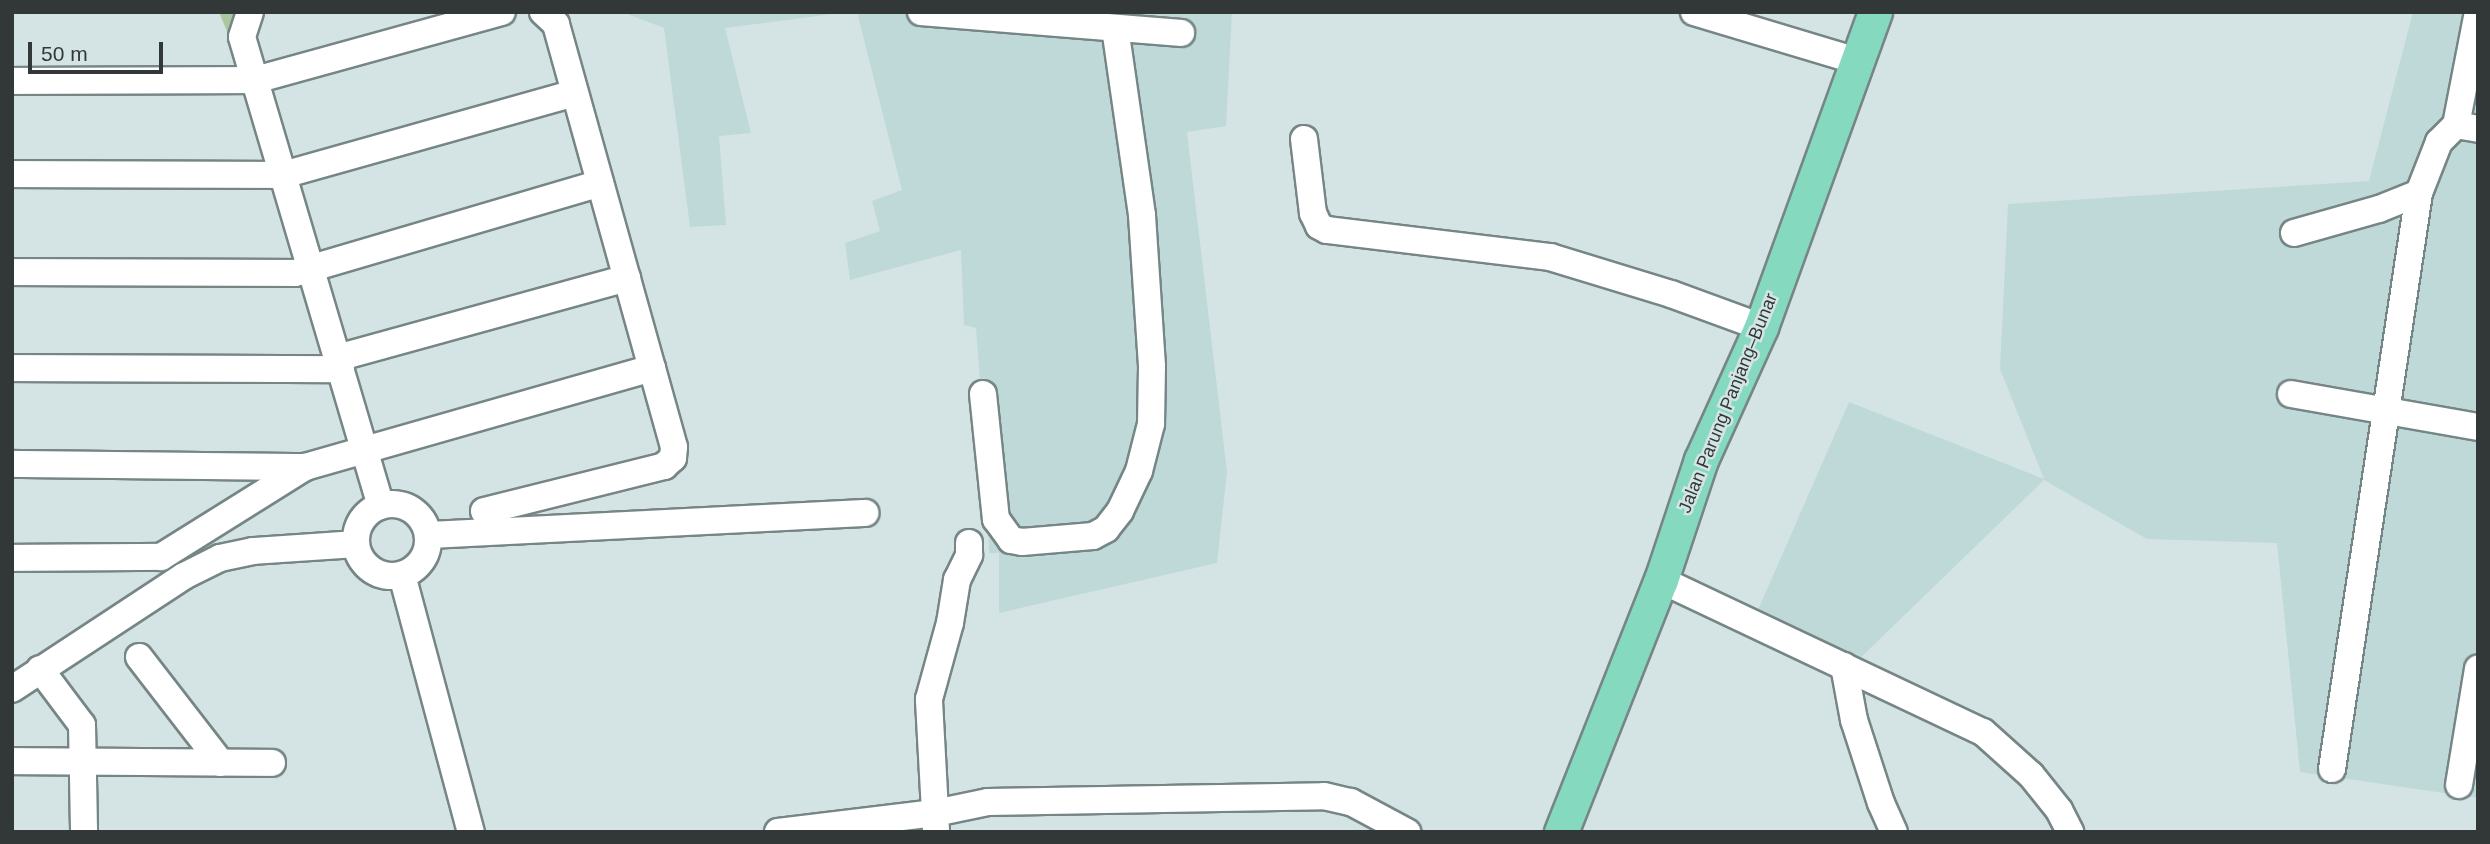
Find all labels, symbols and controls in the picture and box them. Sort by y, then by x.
scale bar [32,28,166,72]
text: 50 m [41,42,88,65]
street label: Jalan Parung Panjang–Bunar [1674,290,1782,516]

